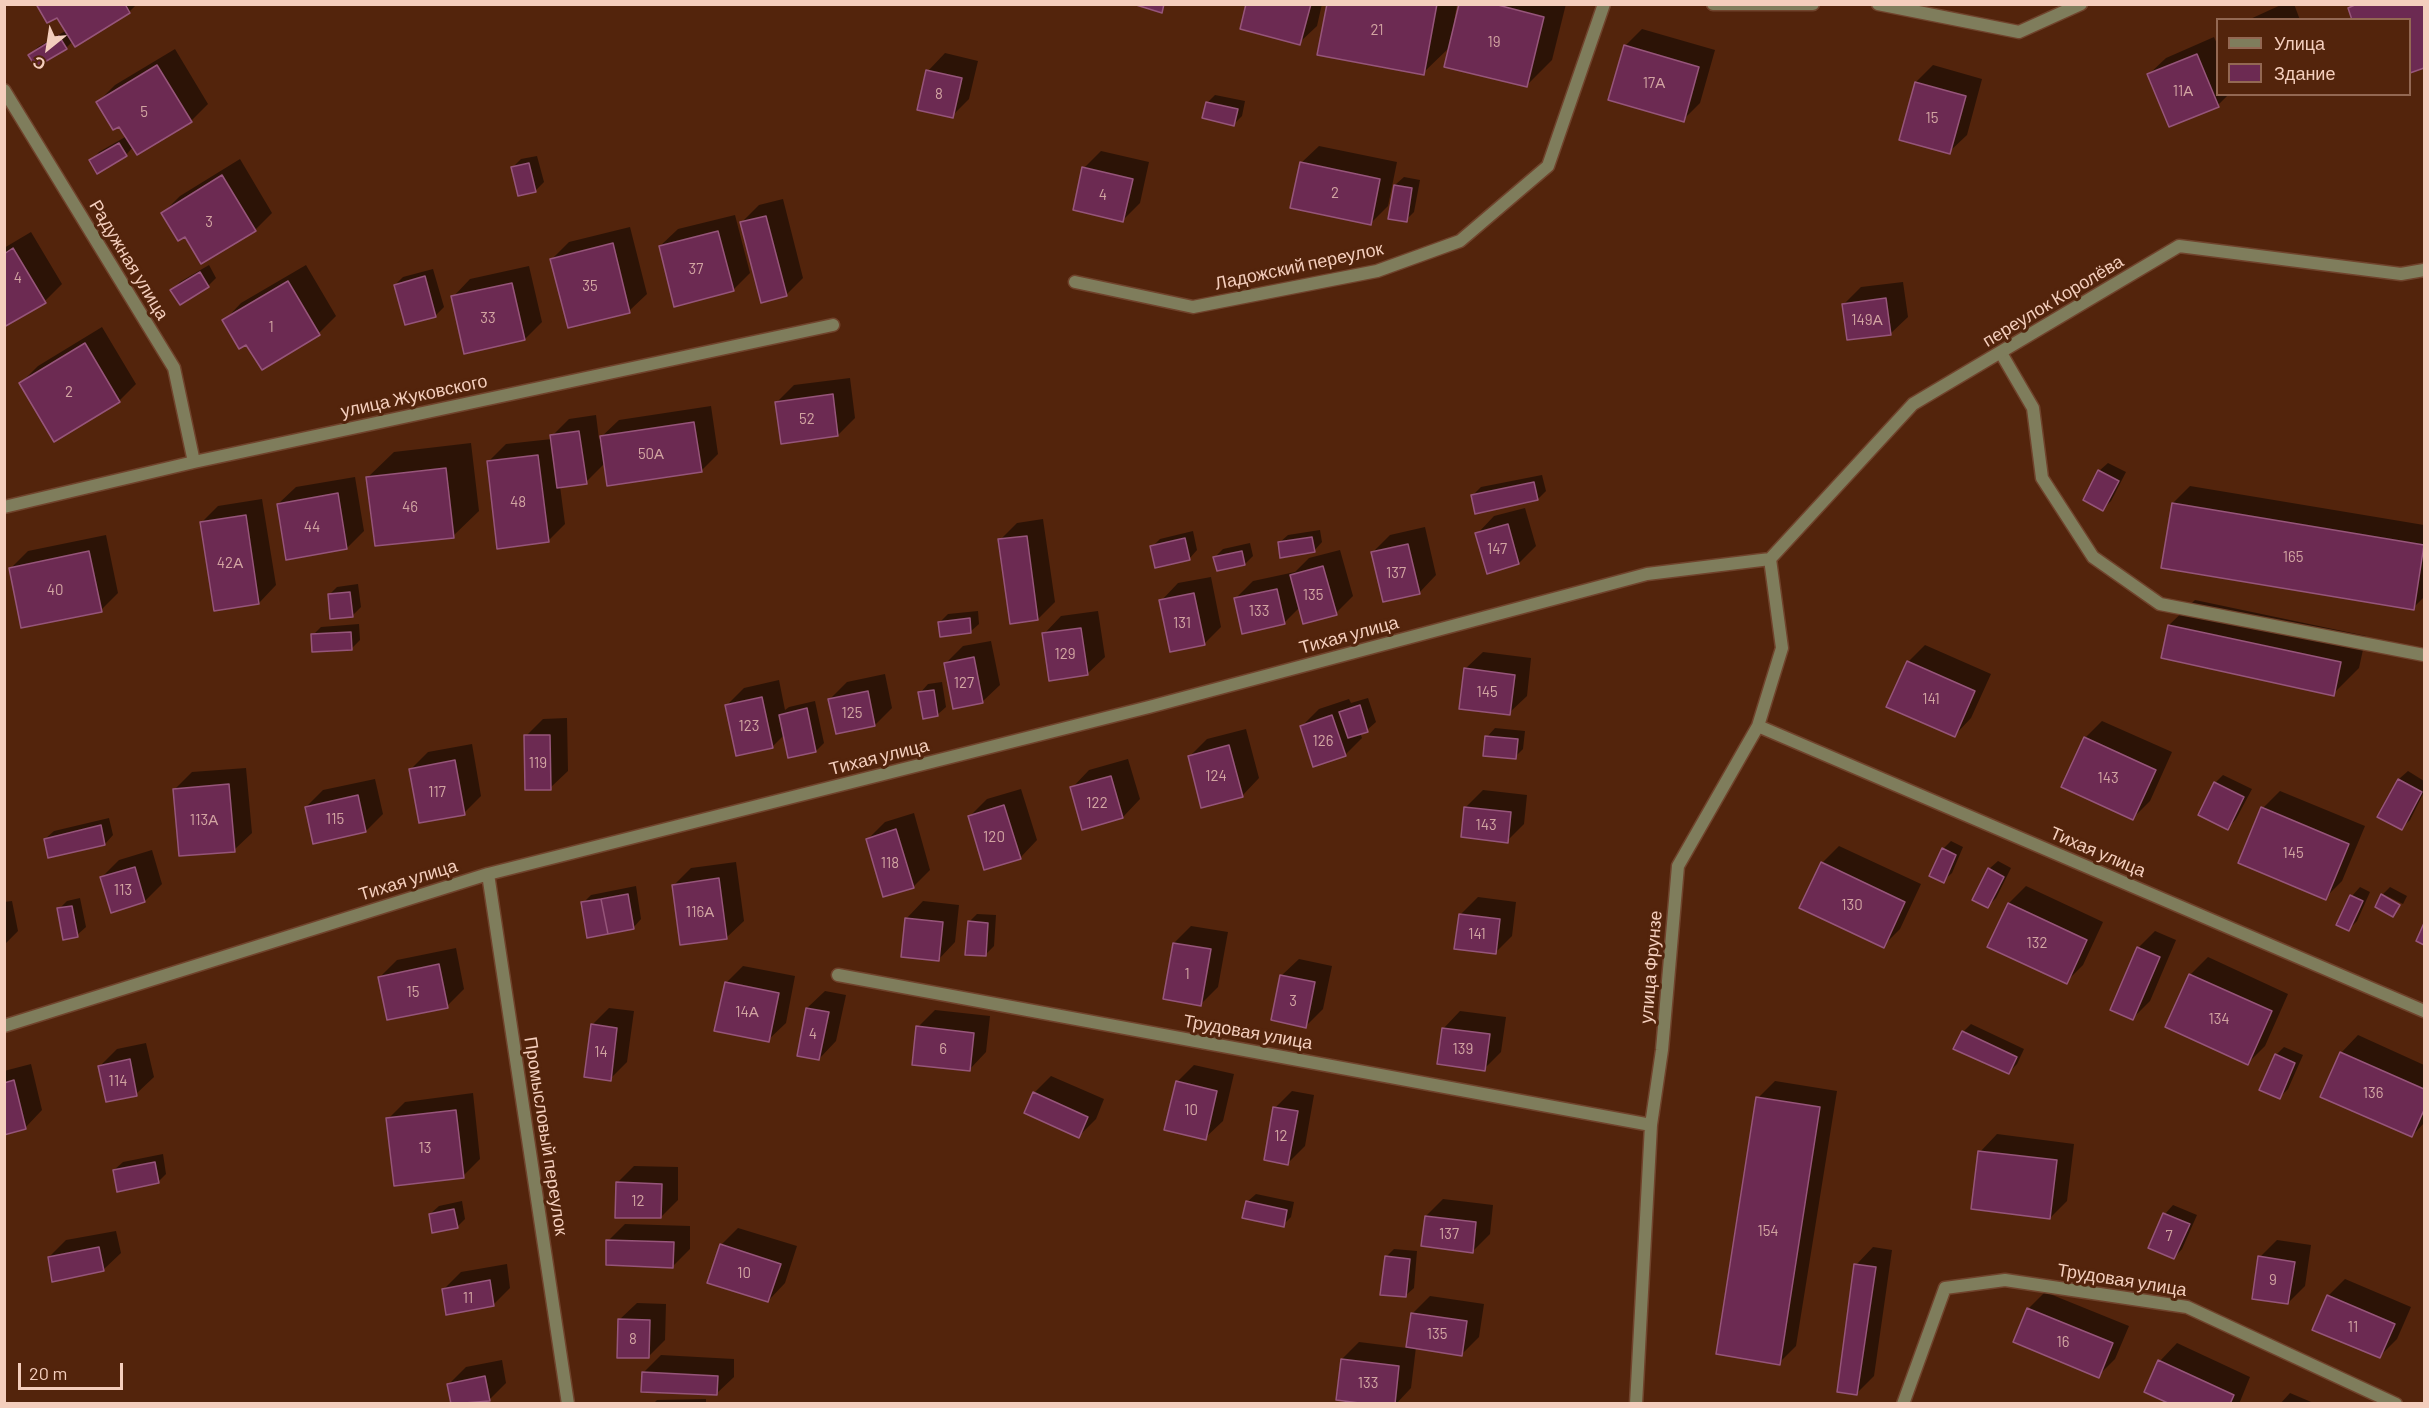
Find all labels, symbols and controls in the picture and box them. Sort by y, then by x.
north arrow [18,18,78,78]
legend [2216,18,2411,96]
house number: 21 [1370,21,1384,39]
text: Улица [2274,32,2325,54]
house number: 19 [1487,33,1501,51]
text: С [29,53,49,75]
text: Здание [2274,62,2335,84]
house number: 17А [1643,74,1665,92]
house number: 11А [2173,82,2193,100]
house number: 8 [935,85,943,103]
house number: 5 [140,103,148,121]
house number: 15 [1926,109,1938,127]
house number: 2 [1331,184,1339,202]
house number: 4 [1099,186,1107,204]
street label: Радужная улица [85,196,173,324]
house number: 3 [205,213,213,231]
street label: Ладожский переулок [1213,238,1385,294]
street label: переулок Королёва [1979,250,2127,352]
house number: 37 [689,260,703,278]
house number: 4 [14,269,22,287]
house number: 35 [582,277,598,295]
house number: 33 [480,309,496,327]
house number: 149А [1851,311,1883,329]
house number: 1 [268,318,274,336]
street label: улица Жуковского [339,370,489,422]
house number: 2 [65,383,73,401]
house number: 52 [799,410,815,428]
house number: 50А [638,445,664,463]
house number: 48 [510,493,526,511]
house number: 46 [402,498,418,516]
house number: 44 [304,518,320,536]
house number: 147 [1487,540,1507,558]
house number: 165 [2283,548,2303,566]
house number: 42А [217,554,243,572]
house number: 137 [1386,564,1406,582]
house number: 40 [47,581,63,599]
house number: 135 [1303,586,1323,604]
house number: 133 [1249,602,1269,620]
street label: Тихая улица [1297,611,1401,659]
house number: 131 [1173,614,1191,632]
house number: 129 [1054,645,1076,663]
house number: 127 [954,674,974,692]
house number: 145 [1476,683,1498,701]
house number: 141 [1922,690,1940,708]
house number: 125 [842,704,862,722]
house number: 123 [739,717,759,735]
house number: 126 [1312,732,1334,750]
street label: Тихая улица [827,734,931,780]
house number: 119 [529,754,547,772]
house number: 124 [1205,767,1227,785]
house number: 143 [2097,769,2119,787]
house number: 117 [428,783,446,801]
house number: 122 [1086,794,1108,812]
house number: 115 [326,810,344,828]
house number: 113А [190,811,218,829]
house number: 143 [1475,816,1497,834]
street label: Тихая улица [2047,822,2149,882]
house number: 120 [983,828,1005,846]
house number: 145 [2282,844,2304,862]
house number: 118 [881,854,899,872]
street label: Тихая улица [356,855,460,905]
house number: 113 [114,881,132,899]
house number: 130 [1841,896,1863,914]
house number: 116А [686,903,714,921]
street label: улица Фрунзе [1635,909,1667,1025]
house number: 141 [1468,925,1486,943]
house number: 132 [2026,934,2048,952]
house number: 1 [1184,965,1190,983]
house number: 15 [407,983,419,1001]
house number: 3 [1289,992,1297,1010]
house number: 14А [735,1003,759,1021]
street label: Трудовая улица [1182,1010,1314,1054]
house number: 134 [2208,1010,2230,1028]
house number: 4 [809,1025,817,1043]
street label: Промысловый переулок [520,1035,572,1237]
house number: 6 [939,1040,947,1058]
house number: 139 [1453,1040,1473,1058]
house number: 14 [594,1043,608,1061]
house number: 114 [109,1072,127,1090]
house number: 136 [2363,1084,2383,1102]
house number: 10 [1184,1101,1198,1119]
house number: 12 [1274,1127,1288,1145]
house number: 13 [419,1139,431,1157]
house number: 12 [631,1192,645,1210]
house number: 154 [1757,1222,1779,1240]
house number: 137 [1439,1225,1459,1243]
house number: 7 [2165,1227,2173,1245]
street label: Трудовая улица [2056,1259,2188,1301]
house number: 10 [737,1264,751,1282]
house number: 9 [2269,1271,2277,1289]
house number: 11 [463,1289,473,1307]
house number: 11 [2348,1318,2358,1336]
house number: 135 [1427,1325,1447,1343]
house number: 8 [629,1330,637,1348]
house number: 16 [2057,1333,2069,1351]
scale bar [21,1351,126,1389]
text: 20 m [29,1362,67,1384]
house number: 133 [1358,1374,1378,1392]

